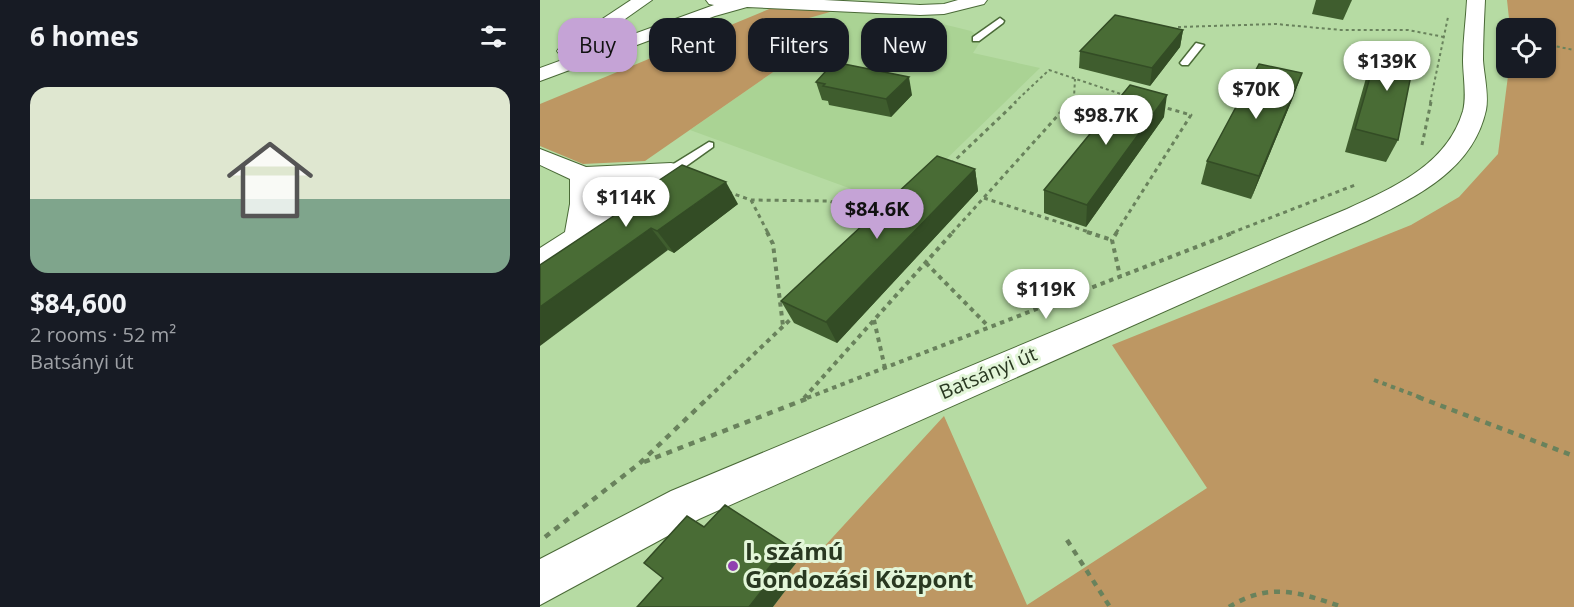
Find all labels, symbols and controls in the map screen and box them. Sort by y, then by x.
text: 6 homes [30,18,139,54]
chip: Buy [558,18,637,72]
chip: Rent [649,18,736,72]
chip: Filters [748,18,849,72]
chip: New [861,18,947,72]
map controls [1496,18,1556,78]
button: locate [1496,18,1556,78]
icon: filters [477,20,510,53]
pin: $139K [1345,41,1429,92]
text: $139K [1357,47,1417,74]
pin: $70K [1220,69,1292,120]
text: $70K [1232,75,1280,102]
pin: $98.7K [1057,95,1155,146]
text: $98.7K [1074,101,1138,128]
icon: home [216,126,324,234]
pin: $114K [584,177,668,228]
text: $114K [596,183,656,210]
pin: $84.6K [828,189,926,240]
text: $84.6K [845,195,909,222]
pin: $119K [1004,269,1088,320]
text: $119K [1016,275,1076,302]
text: $84,600 [30,285,127,321]
text: 2 rooms · 52 m² [30,321,176,348]
street label: Batsányi út [935,340,1041,405]
text: Batsányi út [30,348,134,375]
place label: I. számú Gondozási Központ [745,534,974,595]
marker: I. számú Gondozási Központ [726,559,740,573]

